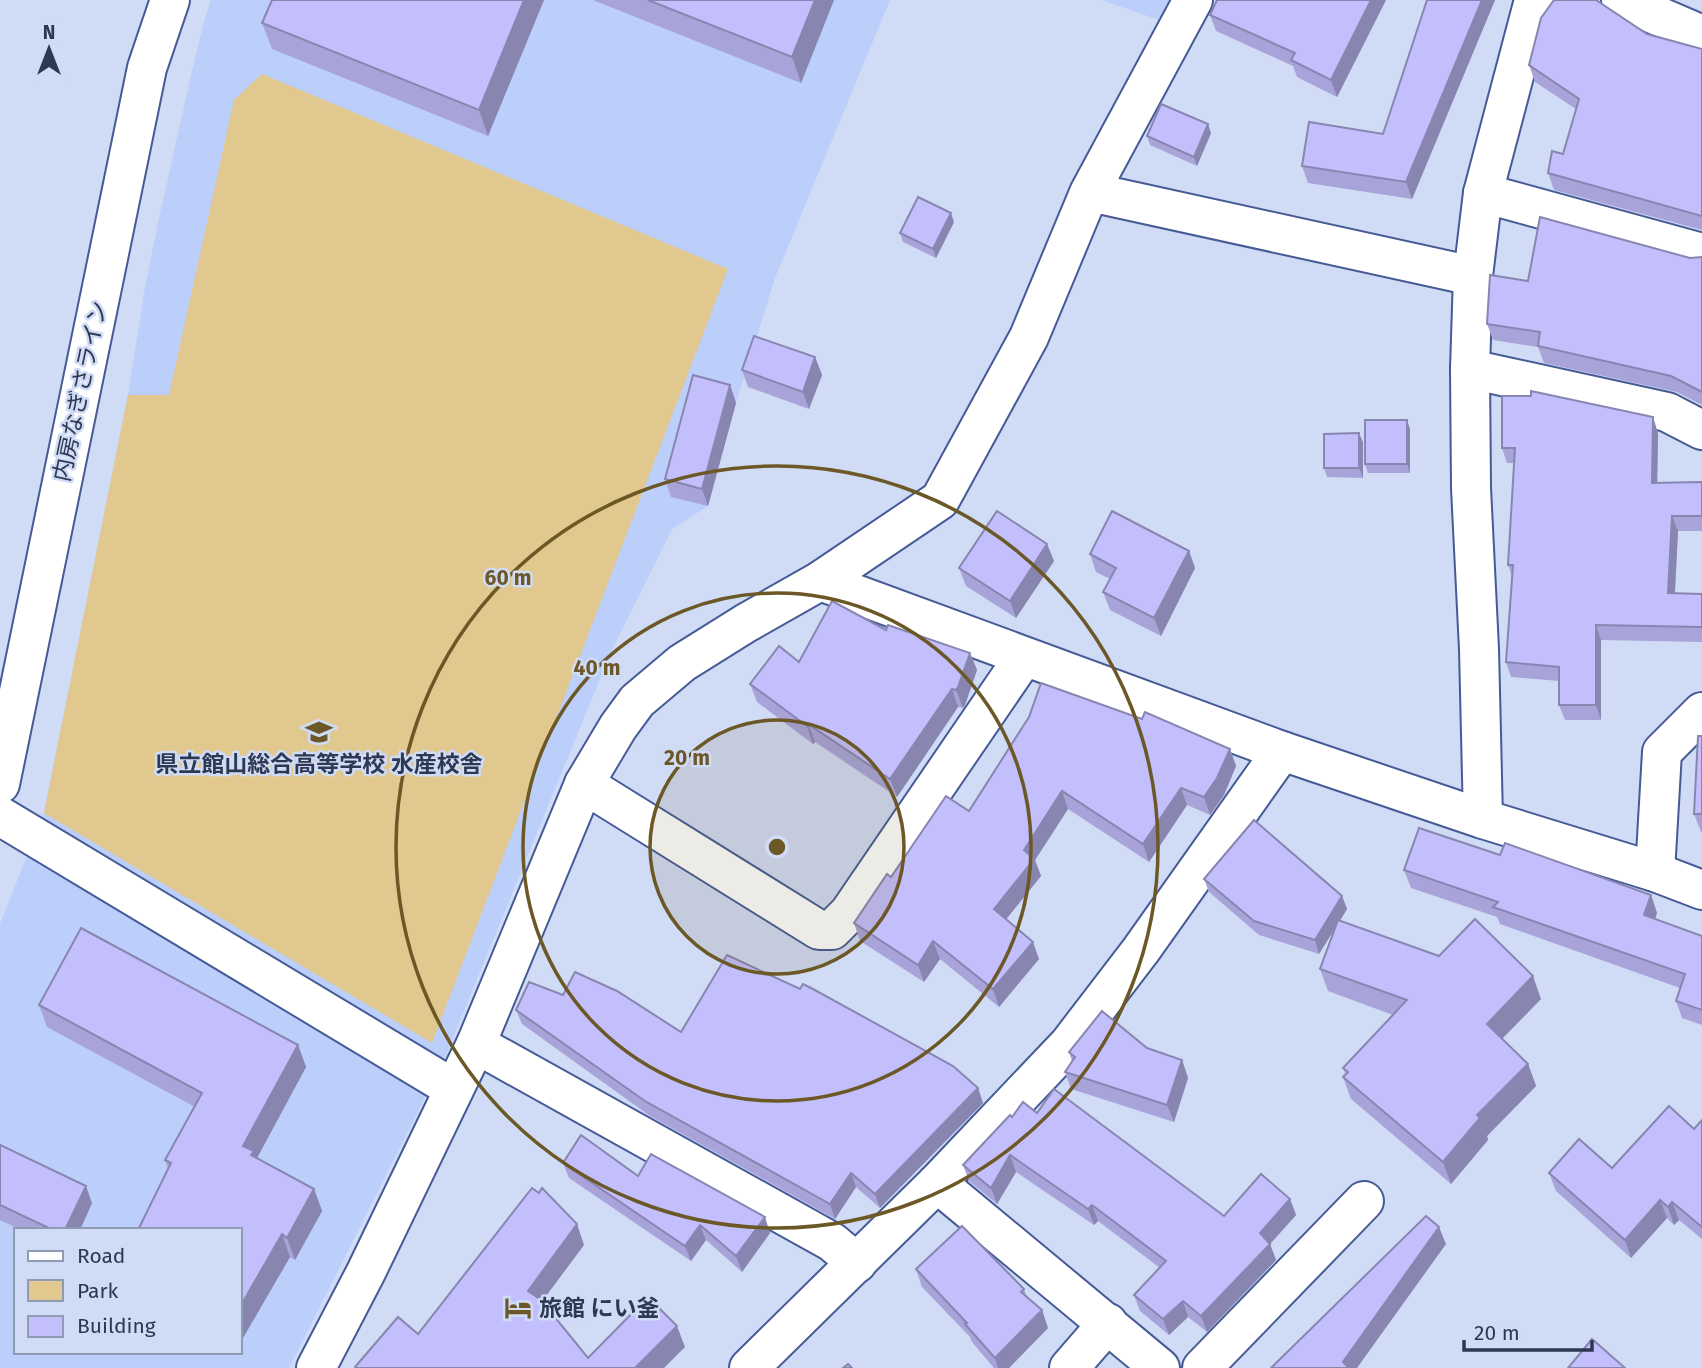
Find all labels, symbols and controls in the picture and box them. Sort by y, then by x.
north arrow [14,14,84,84]
text: N [43,21,55,44]
street label: 内房なぎさライン [47,298,113,484]
text: 60 m [485,565,531,591]
text: 40 m [574,655,620,681]
school or university icon: 県立館山総合高等学校 水産校舎 [304,717,334,747]
text: 20 m [664,745,710,771]
place label: 県立館山総合高等学校 水産校舎 [155,750,483,778]
centre of rings [765,835,789,859]
legend [14,1228,242,1354]
text: Road [77,1243,125,1269]
text: Park [77,1278,119,1304]
hotel icon: 旅館 にい釜 [503,1293,533,1323]
place label: 旅館 にい釜 [539,1294,659,1322]
scale bar [1464,1308,1592,1352]
text: Building [77,1313,156,1339]
text: 20 m [1474,1320,1520,1346]

